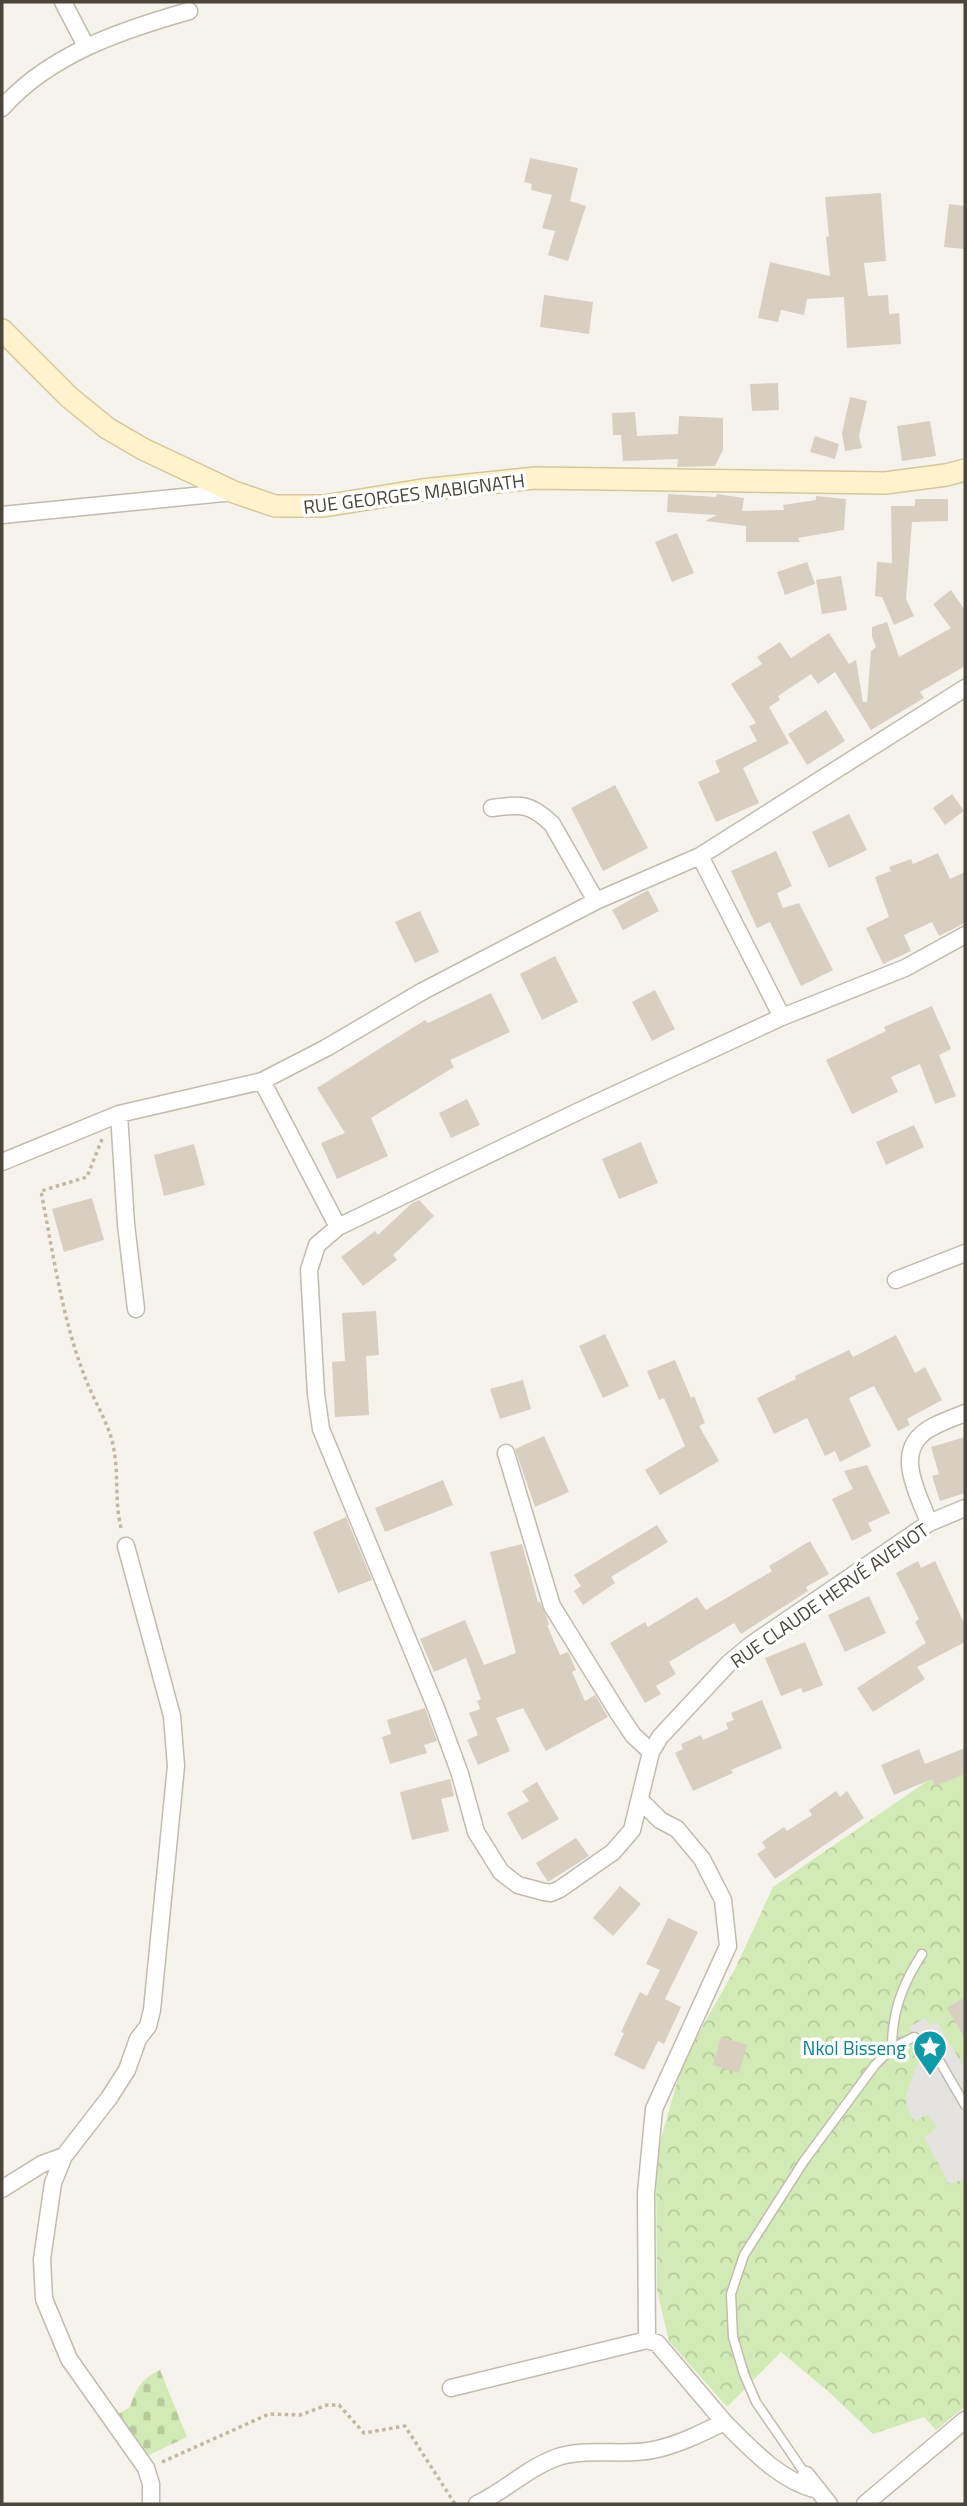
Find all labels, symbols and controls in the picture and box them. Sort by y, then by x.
street label: RUE GEORGES MABIGNATH [302,465,526,521]
street label: RUE CLAUDE HERVÉ AVENOT [724,1515,934,1675]
place icon: Nkol Bisseng [911,2028,949,2077]
place label: Nkol Bisseng [803,2033,906,2062]

